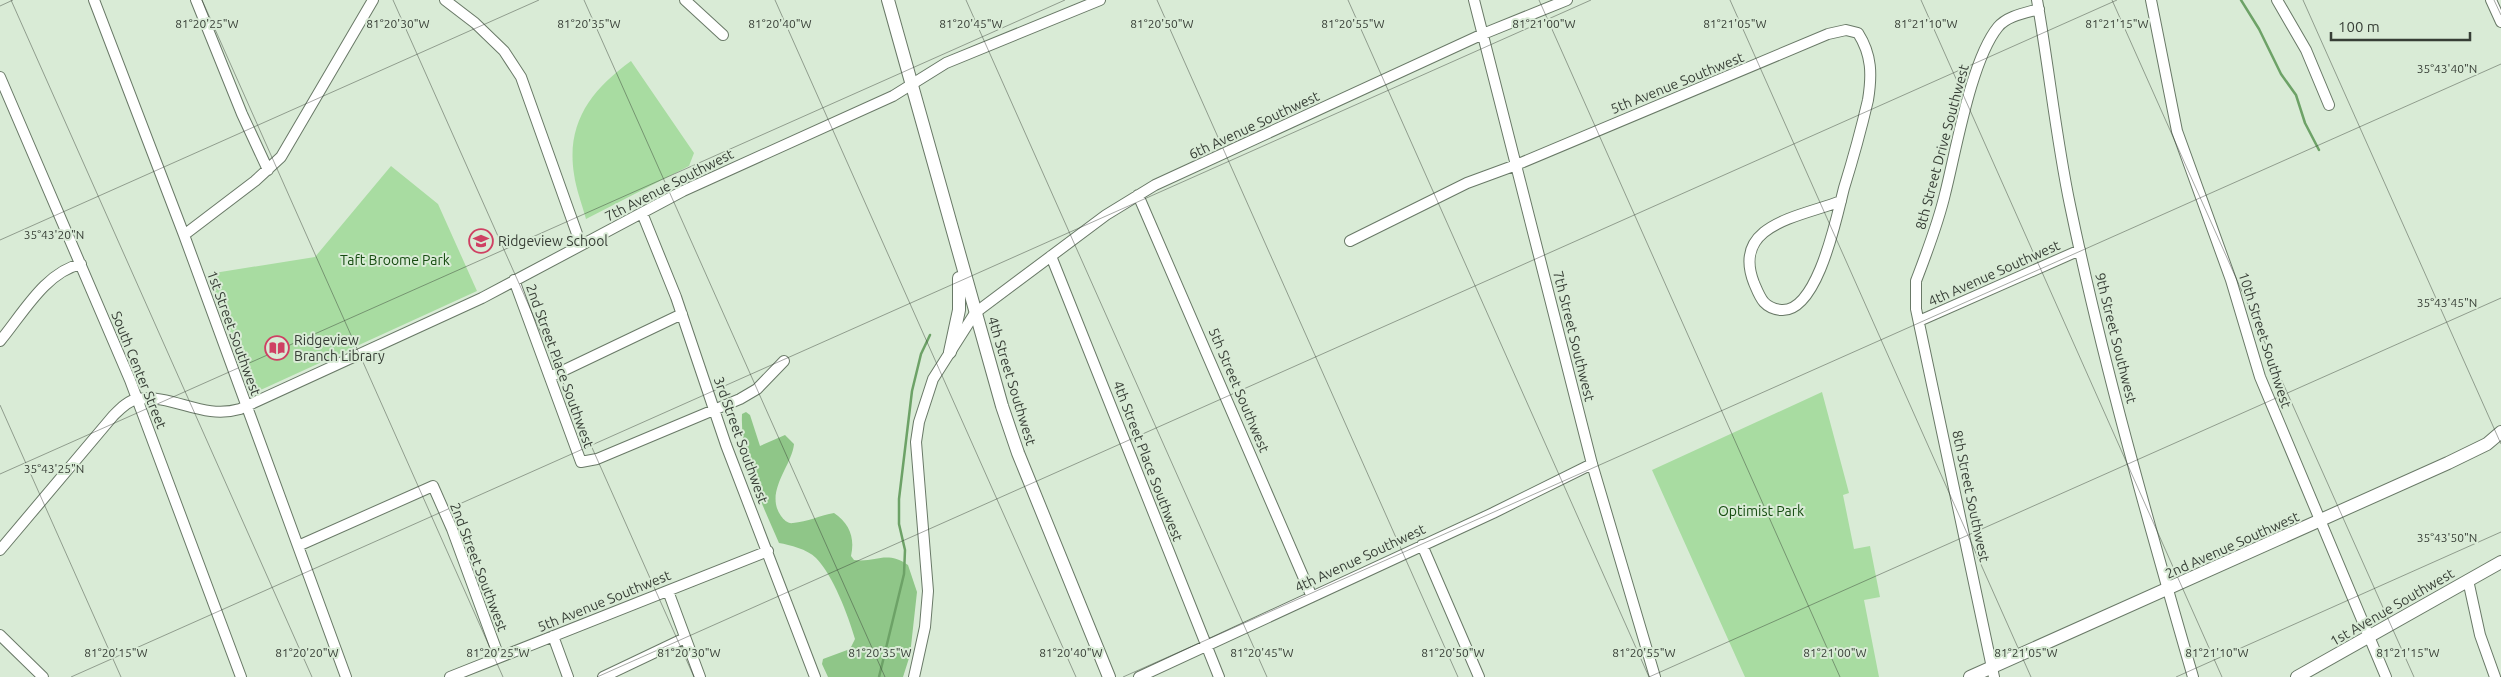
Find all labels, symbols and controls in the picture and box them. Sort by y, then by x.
scale bar [2331,10,2470,42]
text: 81°20'25"W [175,17,239,30]
text: 81°20'30"W [366,17,430,30]
text: 81°20'35"W [557,17,621,30]
text: 81°20'40"W [748,17,812,30]
text: 81°20'45"W [939,17,1003,30]
text: 81°20'50"W [1130,17,1194,30]
text: 81°20'55"W [1321,17,1385,30]
text: 81°21'00"W [1512,17,1576,30]
text: 81°21'05"W [1703,17,1767,30]
text: 81°21'10"W [1894,17,1958,30]
text: 81°21'15"W [2085,17,2149,30]
text: 100 m [2338,18,2380,35]
street label: 5th Avenue Southwest [1608,49,1746,117]
street label: 8th Street Drive Southwest [1912,62,1972,231]
text: 35°43'40"N [2417,62,2477,75]
street label: 6th Avenue Southwest [1186,88,1322,162]
street label: 7th Avenue Southwest [602,145,736,224]
text: 35°43'20"N [24,228,84,241]
school or university icon: Ridgeview School [468,228,494,254]
place label: Ridgeview School [498,233,608,249]
street label: 4th Avenue Southwest [1926,237,2063,309]
park label: Taft Broome Park [340,252,450,268]
street label: 1st Street Southwest [204,268,264,398]
street label: 7th Street Southwest [1550,269,1598,403]
street label: 10th Street Southwest [2235,270,2295,410]
street label: 9th Street Southwest [2092,271,2140,405]
street label: 2nd Street Place Southwest [523,282,597,451]
text: 35°43'45"N [2417,296,2477,309]
street label: South Center Street [108,309,170,432]
street label: 4th Street Southwest [985,315,1039,448]
street label: 5th Street Southwest [1205,325,1273,455]
place label: Ridgeview Branch Library [294,332,385,364]
library icon: Ridgeview Branch Library [264,335,290,361]
street label: 3rd Street Southwest [711,374,772,506]
street label: 4th Street Place Southwest [1110,378,1186,544]
street label: 8th Street Southwest [1949,429,1993,564]
text: 35°43'25"N [24,462,84,475]
street label: 2nd Street Southwest [447,500,511,634]
park label: Optimist Park [1718,503,1804,519]
street label: 2nd Avenue Southwest [2163,508,2302,582]
street label: 4th Avenue Southwest [1292,521,1428,595]
text: 35°43'50"N [2417,531,2477,544]
street label: 1st Avenue Southwest [2327,565,2457,649]
street label: 5th Avenue Southwest [535,567,673,635]
text: 81°20'15"W [84,646,148,659]
text: 81°20'20"W [275,646,339,659]
text: 81°20'25"W [466,646,530,659]
text: 81°20'30"W [657,646,721,659]
text: 81°20'35"W [848,646,912,659]
text: 81°20'40"W [1039,646,1103,659]
text: 81°20'45"W [1230,646,1294,659]
text: 81°20'50"W [1421,646,1485,659]
text: 81°20'55"W [1612,646,1676,659]
text: 81°21'00"W [1803,646,1867,659]
text: 81°21'05"W [1994,646,2058,659]
text: 81°21'10"W [2185,646,2249,659]
text: 81°21'15"W [2376,646,2440,659]

